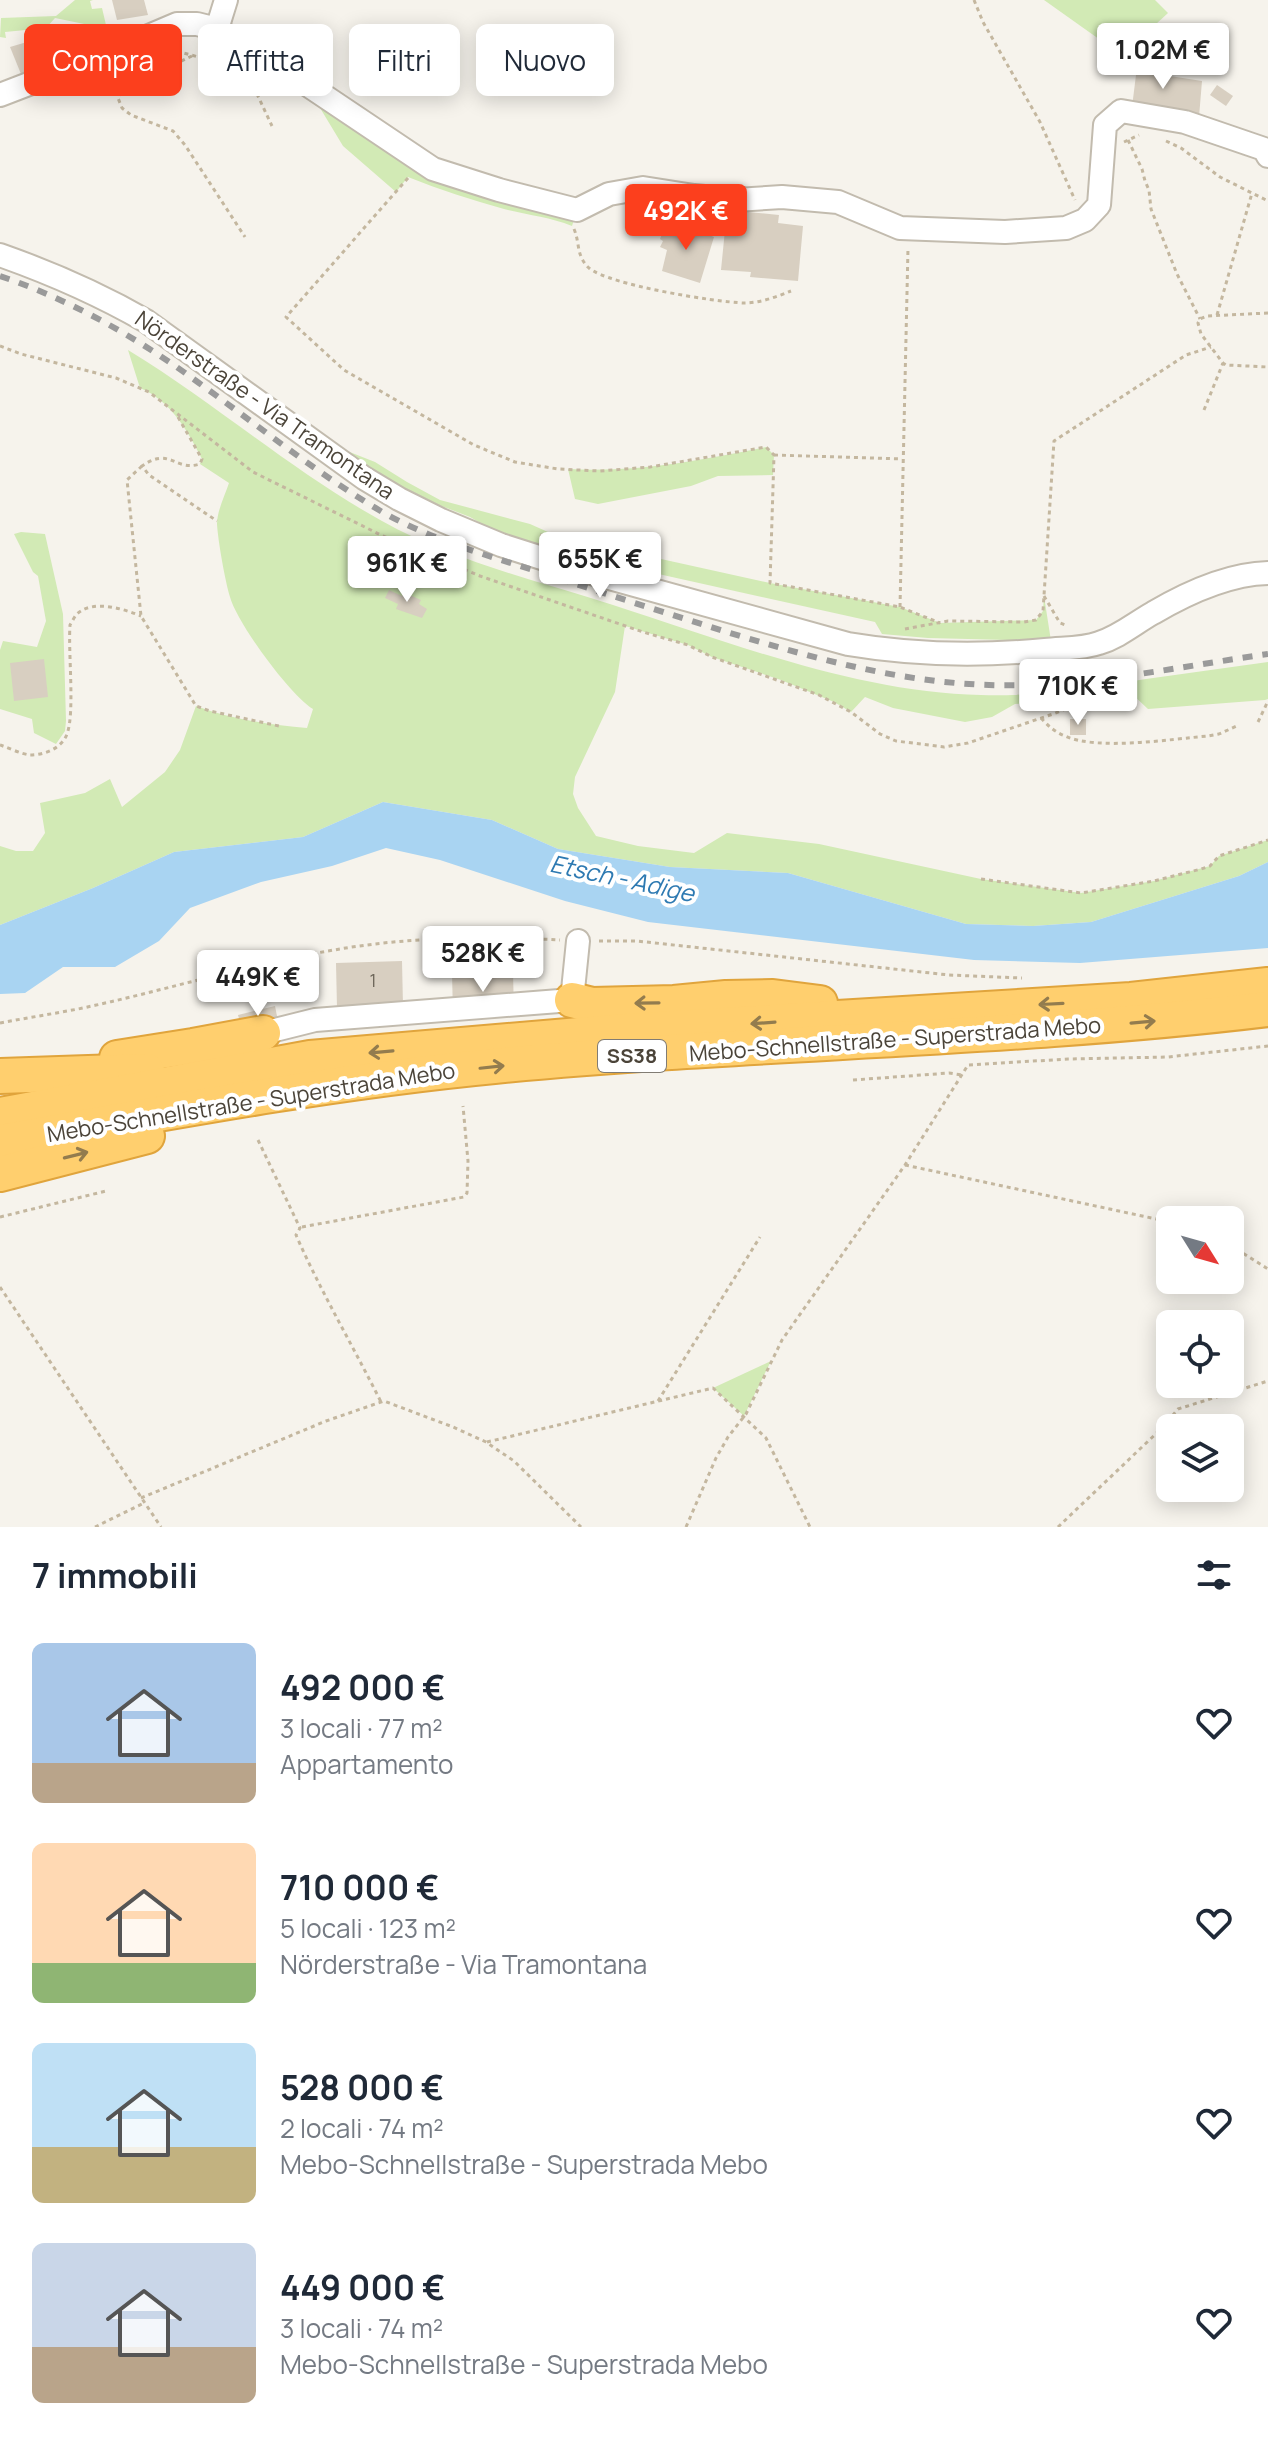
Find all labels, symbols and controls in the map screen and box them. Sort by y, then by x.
pin: 1.02M € [1089,23,1237,91]
chip: Compra [24,24,182,96]
chip: Affitta [198,24,333,96]
chip: Filtri [349,24,460,96]
chip: Nuovo [476,24,614,96]
text: 1.02M € [1115,31,1211,67]
pin: 492K € [621,184,751,252]
text: 492K € [643,192,729,228]
street label: Nörderstraße - Via Tramontana [129,304,401,506]
pin: 655K € [535,532,665,600]
pin: 961K € [342,536,472,604]
text: 655K € [557,540,643,576]
text: 961K € [366,544,448,580]
pin: 710K € [1013,659,1143,727]
text: 710K € [1037,667,1119,703]
water label: Etsch - Adige [547,846,699,909]
pin: 528K € [418,926,548,994]
text: 528K € [440,934,526,970]
pin: 449K € [193,950,323,1018]
text: 449K € [215,958,301,994]
house number: 1 [369,968,377,992]
one-way arrow [634,996,661,1011]
one-way arrow [1038,997,1065,1012]
street label: Mebo-Schnellstraße - Superstrada Mebo [688,1010,1102,1068]
one-way arrow [751,1015,777,1030]
one-way arrow [1129,1015,1156,1030]
road number: SS38 [598,1040,666,1072]
one-way arrow [368,1045,395,1060]
street label: Mebo-Schnellstraße - Superstrada Mebo [45,1055,457,1149]
one-way arrow [478,1059,505,1074]
one-way arrow [62,1146,88,1161]
north arrow [1156,1206,1244,1294]
map controls [1156,1206,1244,1502]
button: locate [1156,1310,1244,1398]
button: layers [1156,1414,1244,1502]
text: 7 immobili [32,1552,198,1598]
icon: filters [1192,1553,1236,1597]
text: 492 000 € [280,1664,445,1710]
icon: home [96,1675,192,1771]
icon: heart [1192,1701,1236,1745]
text: 3 locali · 77 m² [280,1710,443,1746]
text: Appartamento [280,1746,453,1782]
text: 710 000 € [280,1864,439,1910]
icon: home [96,1875,192,1971]
icon: heart [1192,1901,1236,1945]
text: 5 locali · 123 m² [280,1910,456,1946]
text: Nörderstraße - Via Tramontana [280,1946,647,1982]
text: 528 000 € [280,2064,444,2110]
icon: home [96,2075,192,2171]
icon: heart [1192,2101,1236,2145]
text: 2 locali · 74 m² [280,2110,444,2146]
text: Mebo-Schnellstraße - Superstrada Mebo [280,2146,768,2182]
text: 449 000 € [280,2264,445,2310]
icon: home [96,2275,192,2371]
icon: heart [1192,2301,1236,2345]
text: 3 locali · 74 m² [280,2310,443,2346]
text: Mebo-Schnellstraße - Superstrada Mebo [280,2346,768,2382]

